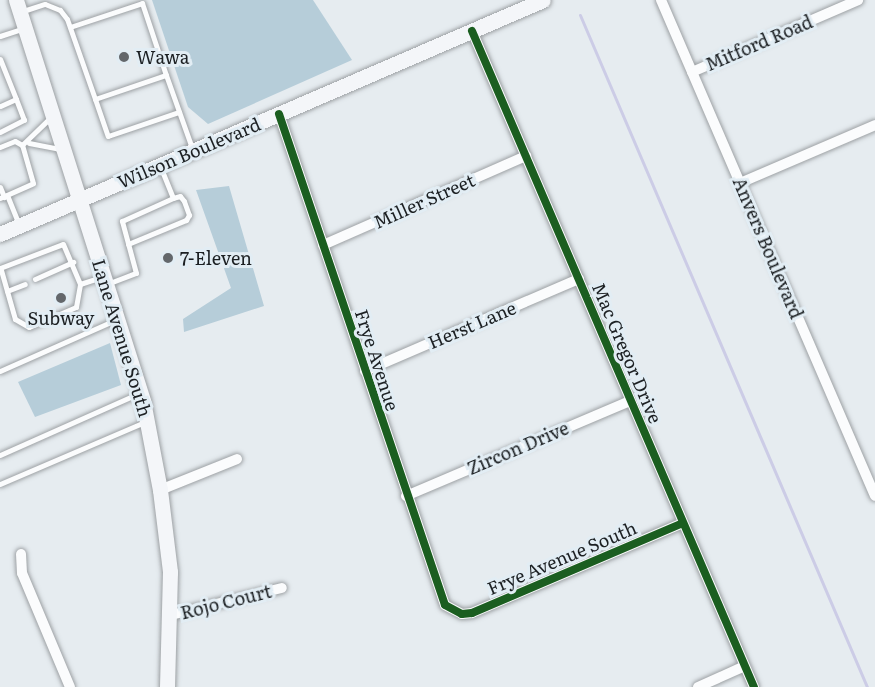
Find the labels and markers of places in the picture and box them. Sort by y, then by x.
place label: Wawa [136,46,189,68]
marker: Wawa [117,50,131,64]
place label: 7-Eleven [180,247,252,269]
marker: 7-Eleven [161,251,175,265]
marker: Subway [54,291,68,305]
place label: Subway [28,307,94,329]

